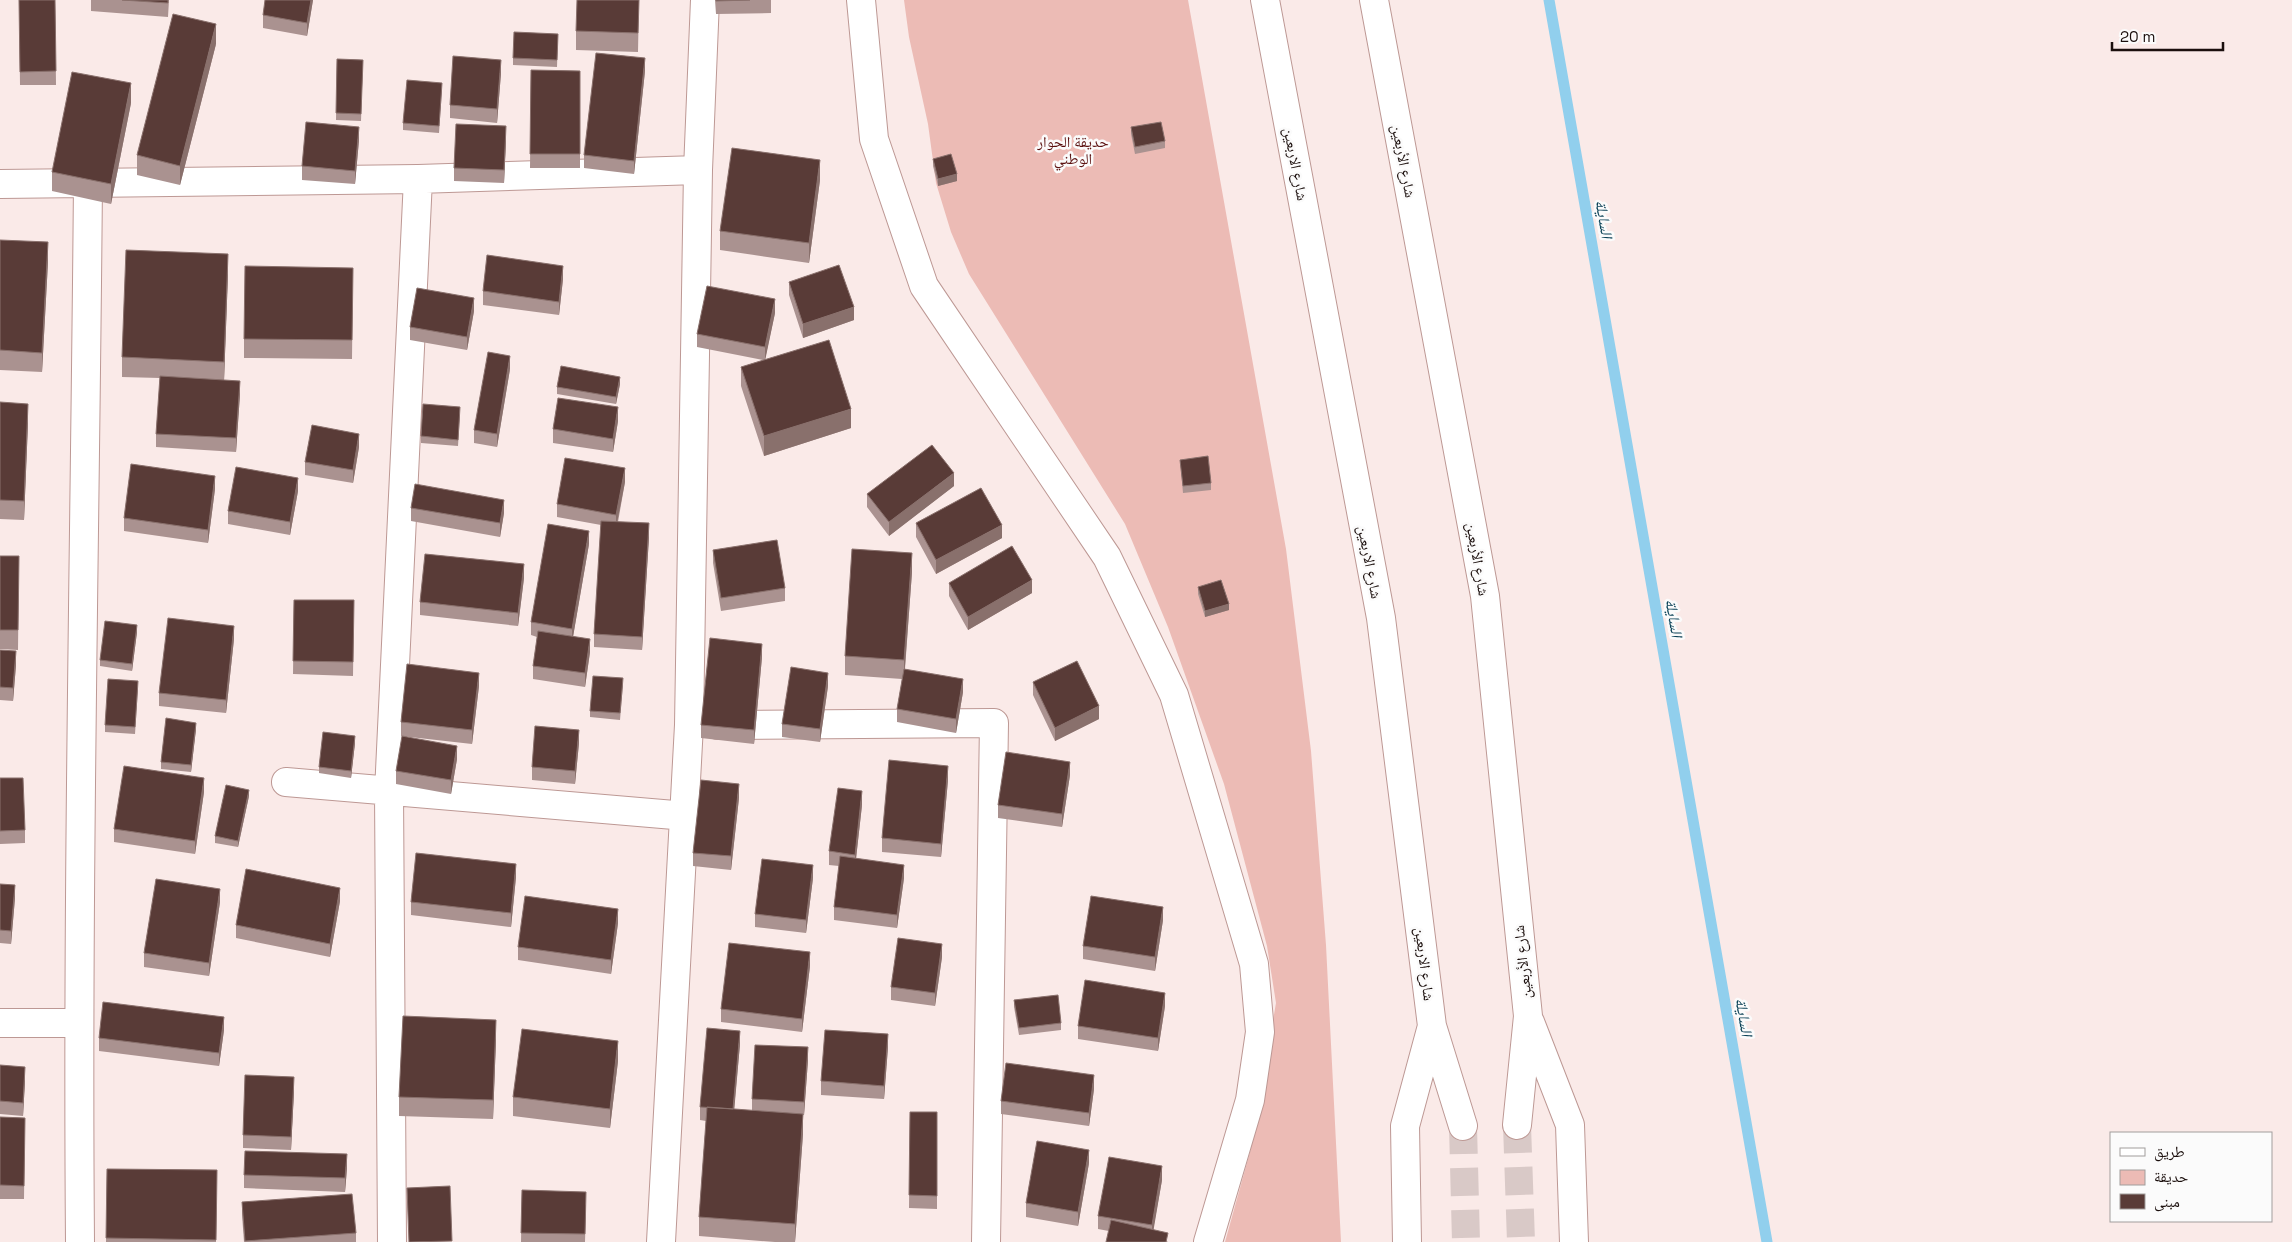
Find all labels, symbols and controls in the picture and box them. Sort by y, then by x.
scale bar [2112,20,2223,52]
text: 20 m [2120,27,2155,46]
street label: شارع الأربعين [1387,123,1420,199]
street label: شارع الاربعين [1279,126,1312,202]
park label: حديقة الحوار الوطني [1036,132,1109,170]
water label: السايلة [1590,198,1618,242]
street label: شارع الأربعين [1461,521,1494,597]
street label: شارع الاربعين [1353,524,1386,600]
water label: السايلة [1660,597,1688,641]
street label: شارع الأربعين [1509,924,1536,1000]
street label: شارع الاربعين [1410,926,1439,1002]
water label: السايلة [1730,996,1758,1040]
legend [2110,1132,2272,1222]
text: طريق [2154,1142,2185,1162]
text: حديقة [2154,1167,2189,1186]
text: مبنى [2154,1192,2180,1212]

